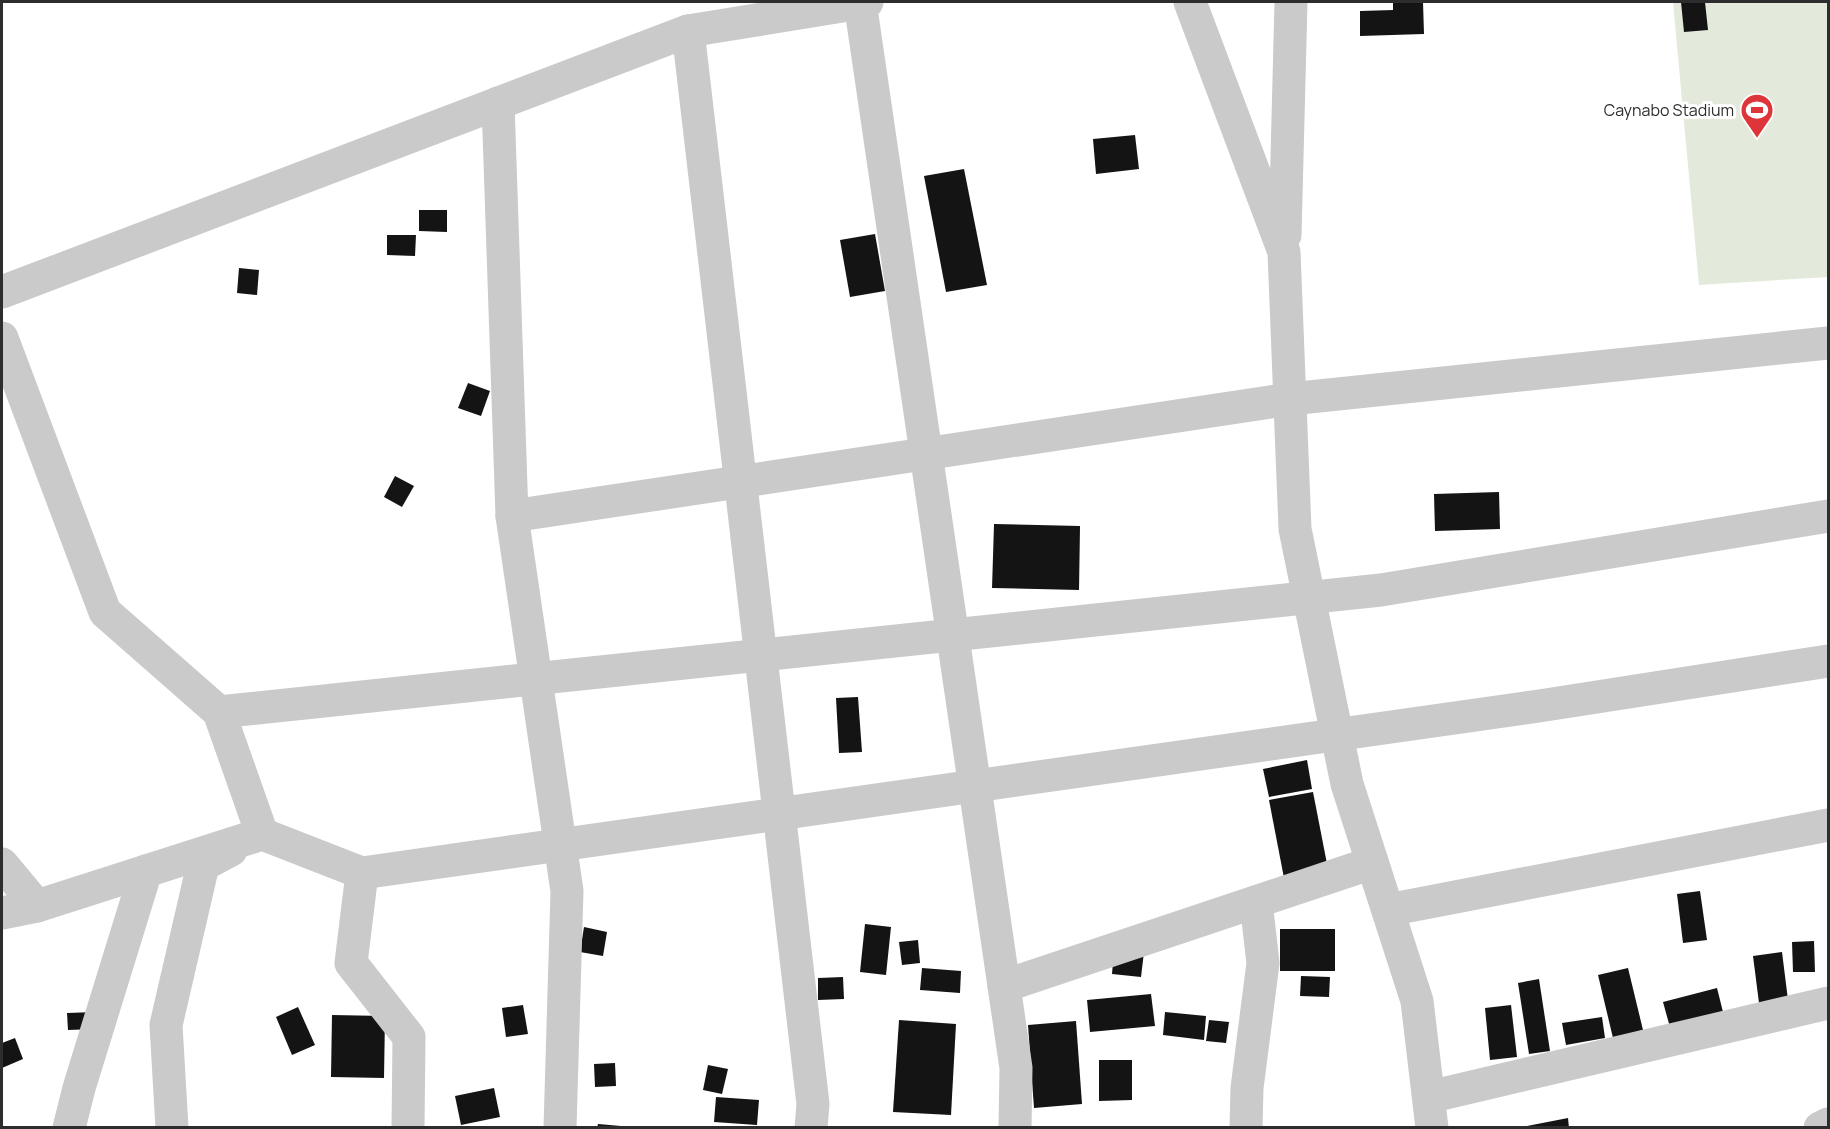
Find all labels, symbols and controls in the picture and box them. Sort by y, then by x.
sports icon: Caynabo Stadium [1739,92,1775,139]
place label: Caynabo Stadium [1604,99,1734,121]

